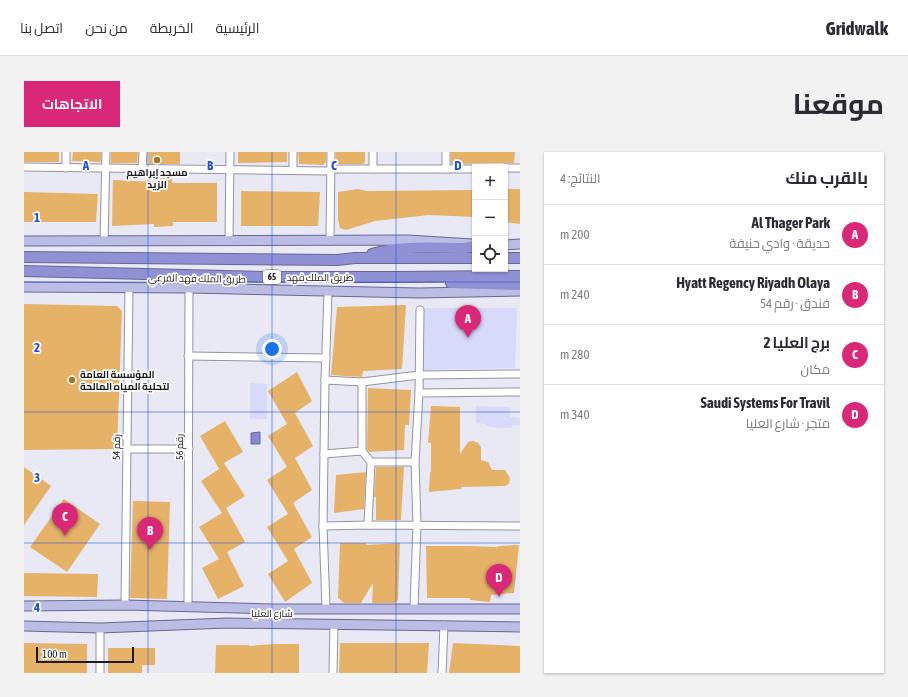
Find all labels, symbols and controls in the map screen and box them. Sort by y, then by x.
text: Gridwalk [826,17,888,39]
text: اتصل بنا [20,20,63,36]
text: من نحن [85,20,128,36]
text: الخريطة [150,20,194,36]
text: الرئيسية [216,20,259,36]
button: الاتجاهات [24,81,120,127]
text: موقعنا [793,88,884,120]
marker: مسجد إبراهيم الزيد [152,155,162,165]
text: A [82,158,90,173]
text: B [207,158,214,173]
text: C [331,158,337,173]
text: D [454,158,462,173]
map controls [472,164,508,272]
button: + [472,164,508,200]
place label: مسجد إبراهيم الزيد [126,167,188,191]
text: بالقرب منك [785,168,868,188]
text: النتائج: 4 [560,171,600,186]
button: − [472,200,508,236]
text: 1 [34,210,40,225]
text: Al Thager Park [752,214,830,231]
text: 200 m [560,227,590,242]
text: A [852,227,858,242]
button: locate [472,236,508,272]
text: حديقة · وادي حنيفة [729,236,830,251]
road number: 65 [263,270,281,284]
street label: طريق الملك فهد الفرعي [148,272,246,287]
street label: طريق الملك فهد [286,272,354,284]
text: Hyatt Regency Riyadh Olaya [676,274,830,291]
text: 240 m [560,287,590,302]
text: B [852,287,858,302]
text: فندق · رقم 54 [760,296,830,311]
pin: A [455,305,481,338]
text: برج العليا 2 [764,334,830,351]
your location [262,339,282,359]
text: 2 [34,340,40,355]
text: 280 m [560,347,590,362]
text: C [852,347,858,362]
text: مكان [801,362,830,377]
place label: المؤسسة العامة لتحلية المياه المالحة [80,369,170,393]
marker: المؤسسة العامة لتحلية المياه المالحة [67,375,77,385]
text: Saudi Systems For Travil [700,394,830,411]
text: 340 m [560,407,590,422]
text: D [851,407,859,422]
text: متجر · شارع العليا [746,416,830,431]
street label: رقم 54 [111,434,124,460]
street label: رقم 56 [174,434,187,460]
text: 3 [34,470,40,485]
pin: C [52,503,78,536]
pin: B [137,517,163,550]
pin: D [486,564,512,597]
text: 4 [33,600,40,615]
street label: شارع العليا [251,608,293,620]
scale bar [36,645,134,664]
text: 100 m [42,648,67,660]

